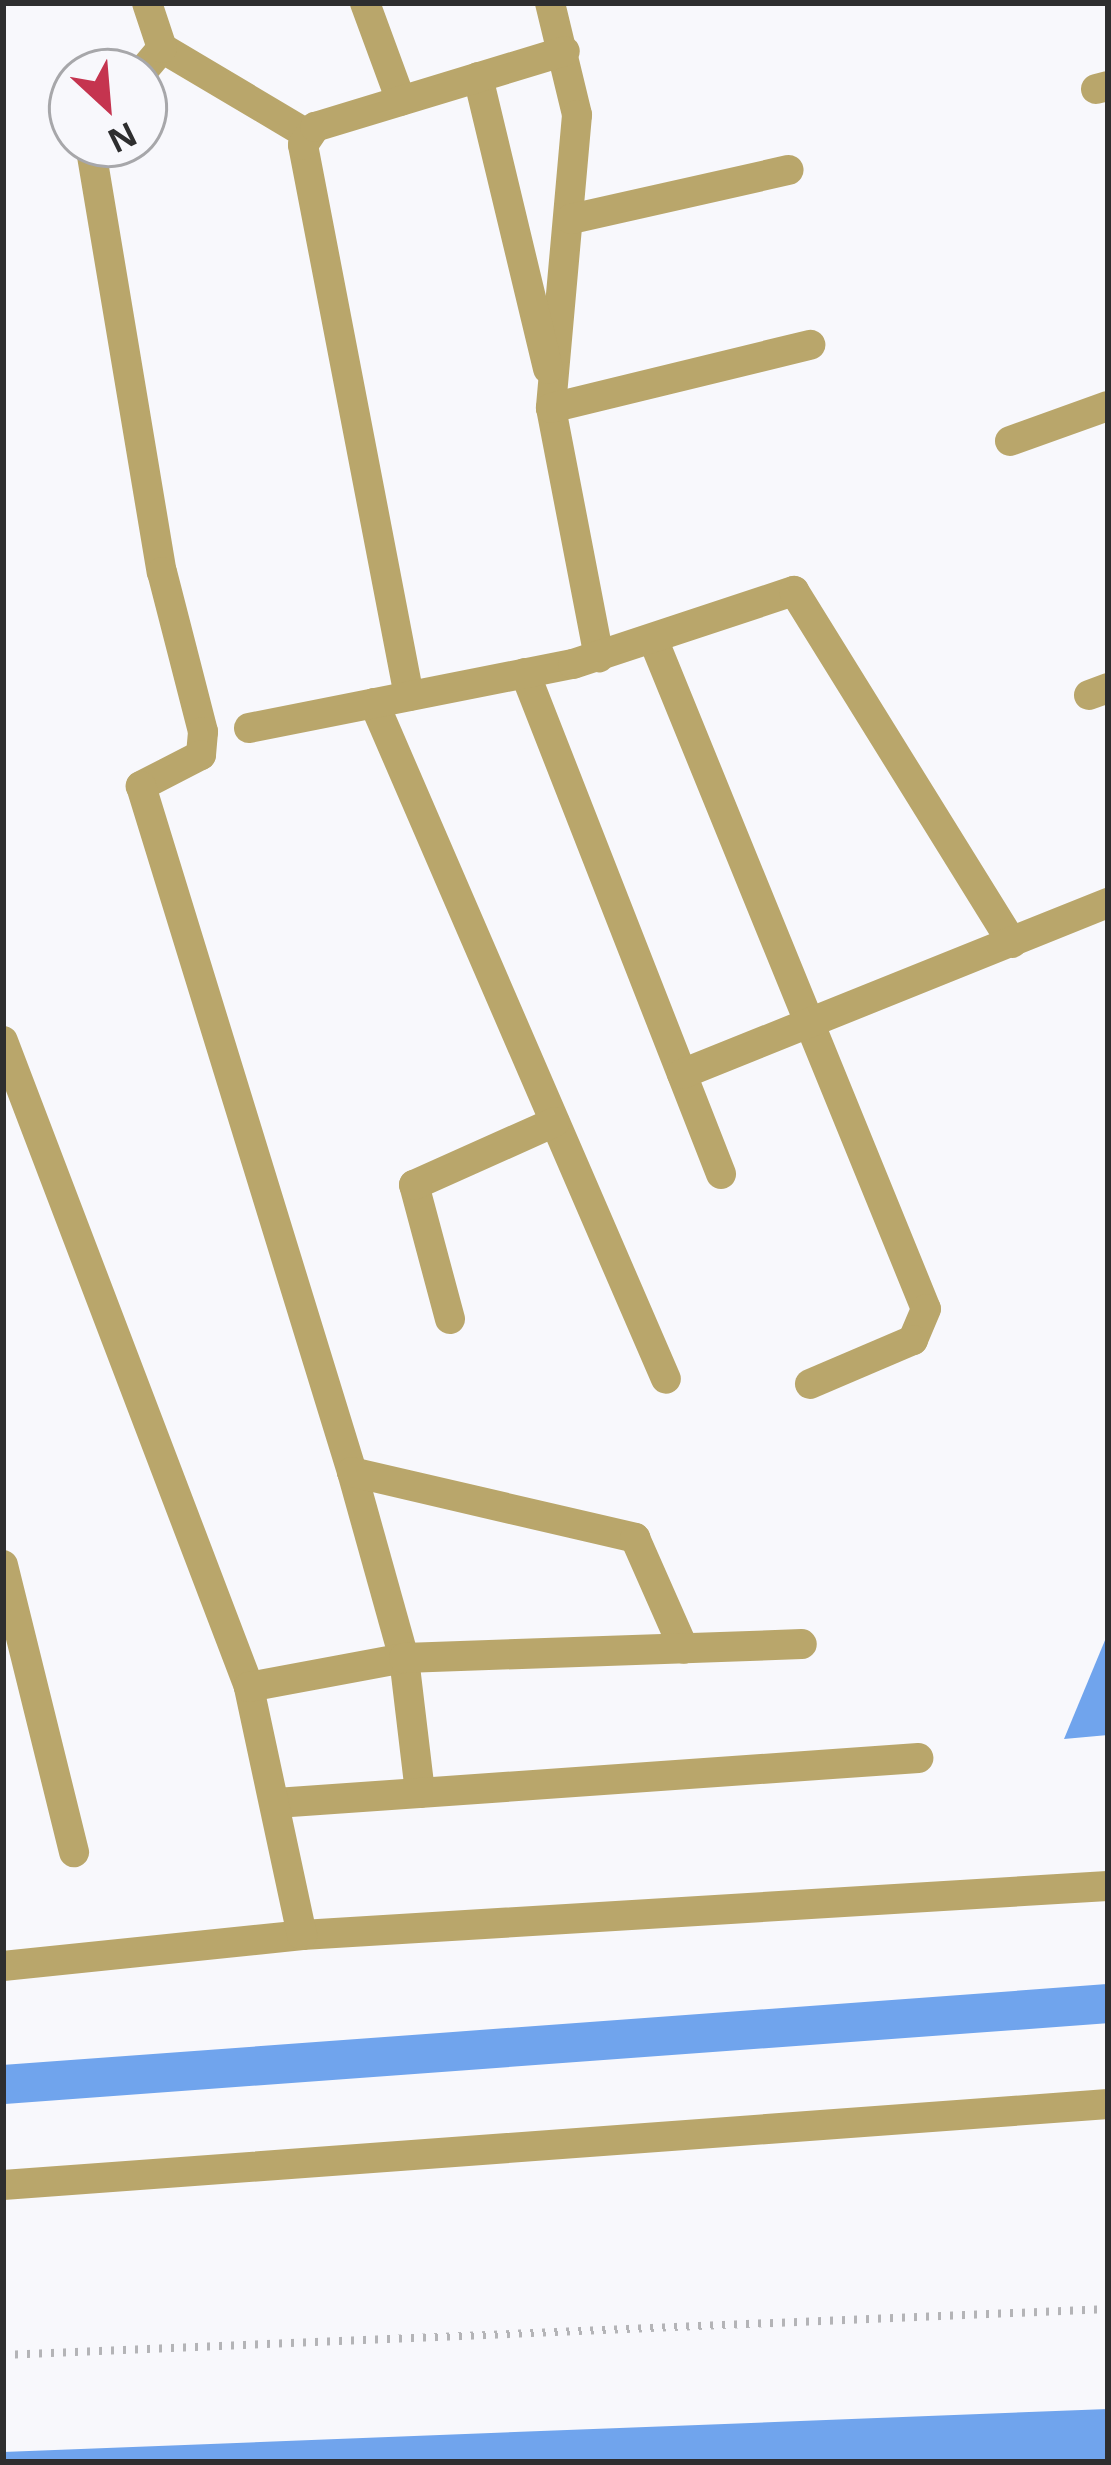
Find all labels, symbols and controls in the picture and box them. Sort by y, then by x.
north arrow [48,48,168,168]
text: N [101,112,145,164]

